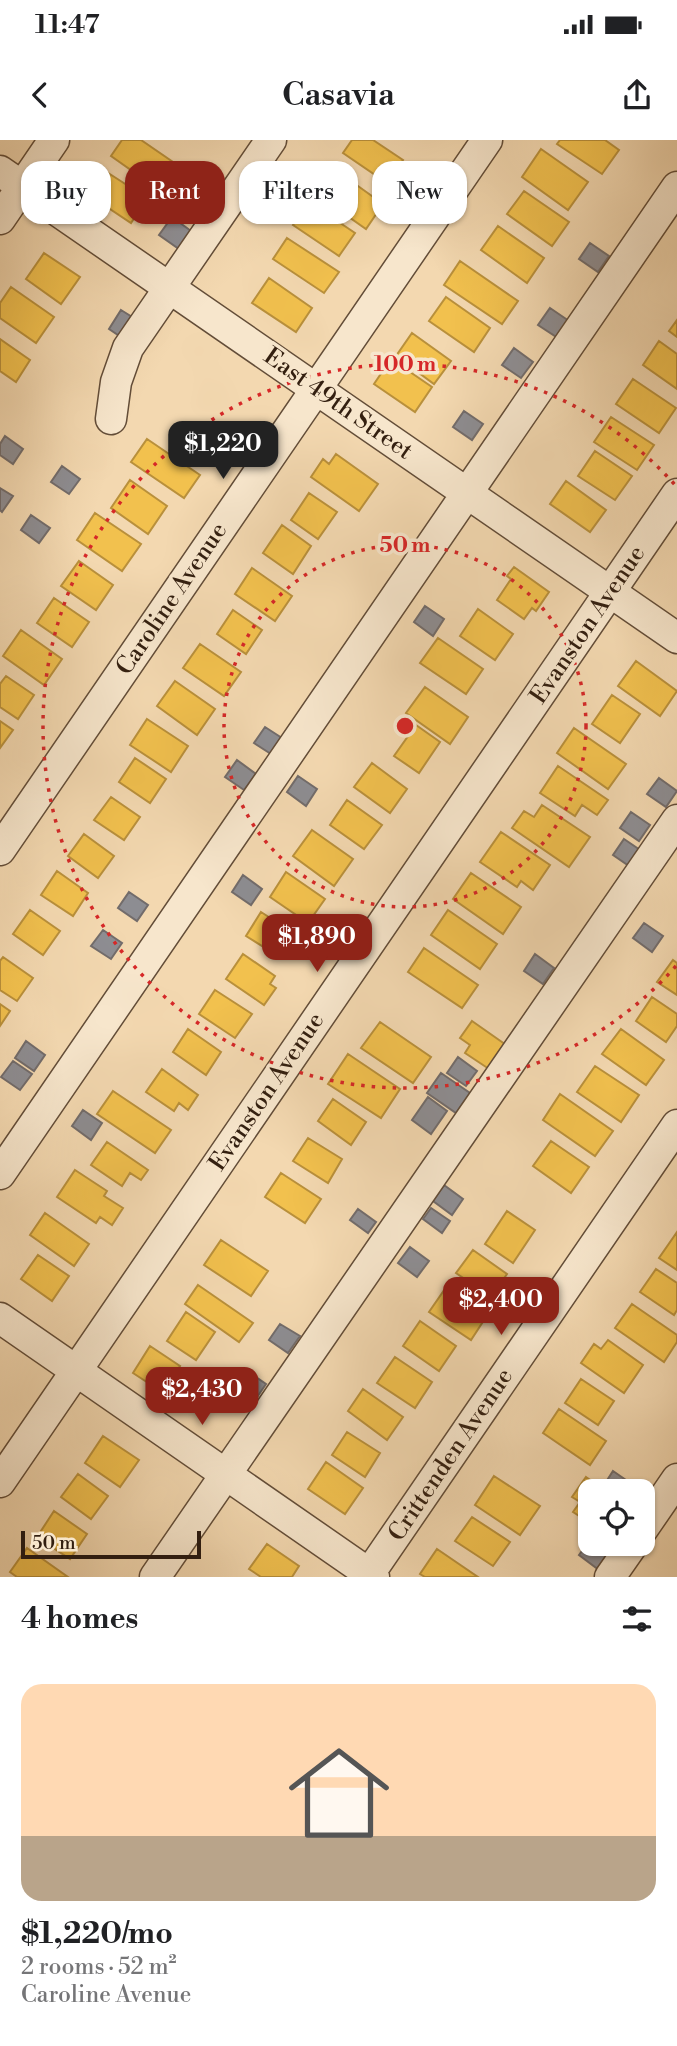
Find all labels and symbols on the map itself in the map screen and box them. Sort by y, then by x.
street label: East 49th Street [258,342,419,467]
text: 100 m [374,352,436,378]
pin: $1,220 [166,422,280,481]
street label: Caroline Avenue [110,517,234,681]
text: 50 m [380,533,430,559]
street label: Evanston Avenue [524,540,652,710]
centre of rings [393,714,417,738]
pin: $1,890 [260,914,374,974]
street label: Evanston Avenue [203,1007,331,1177]
pin: $2,400 [444,1278,558,1337]
street label: Crittenden Avenue [382,1363,520,1547]
pin: $2,430 [145,1368,259,1427]
scale bar [21,1528,201,1560]

